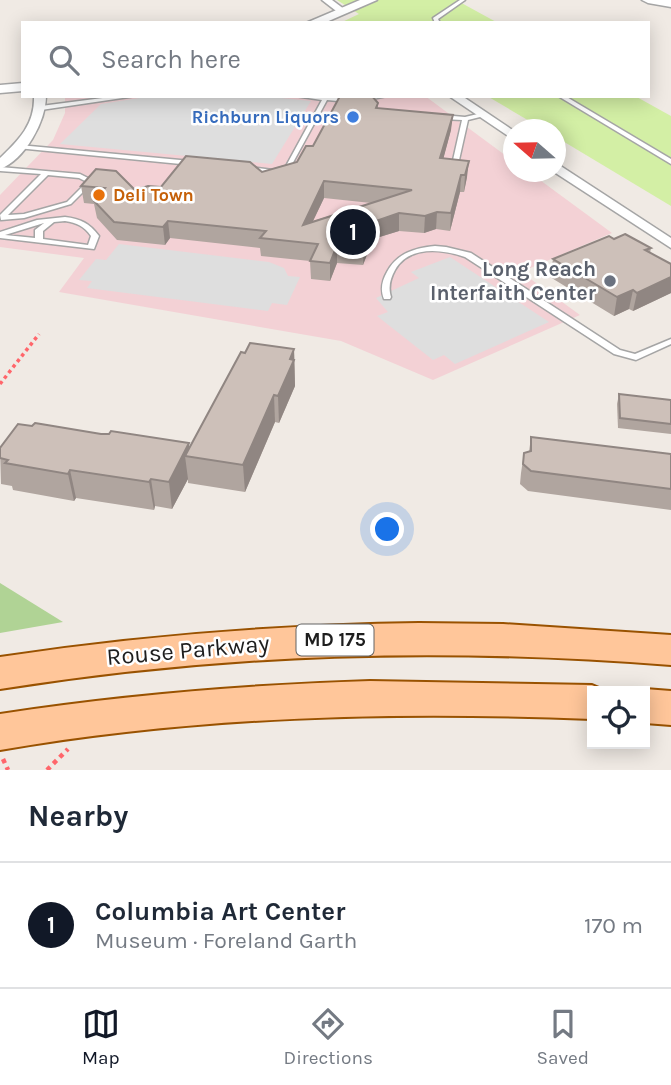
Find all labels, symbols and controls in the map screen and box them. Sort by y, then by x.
search box [21,21,650,98]
icon: search [45,41,83,79]
text: Search here [101,44,241,75]
place label: Richburn Liquors [192,106,339,128]
marker: Richburn Liquors [345,109,361,125]
north arrow [503,119,566,182]
place label: Deli Town [113,184,194,206]
marker: Deli Town [91,187,107,203]
pin: 1 [330,206,376,258]
place label: Long Reach Interfaith Center [430,257,597,305]
marker: Long Reach Interfaith Center [602,273,618,289]
your location [370,512,404,546]
road number: MD 175 [296,624,374,656]
street label: Rouse Parkway [105,629,271,671]
map controls [587,686,650,749]
button: locate [587,686,650,749]
text: Nearby [28,798,128,834]
text: Columbia Art Center [95,896,345,927]
text: 1 [47,912,55,939]
text: 170 m [584,912,643,939]
text: Museum · Foreland Garth [95,927,357,954]
tab: Map [82,1005,120,1069]
tab: Directions [284,1005,373,1069]
tab: Saved [537,1005,589,1069]

